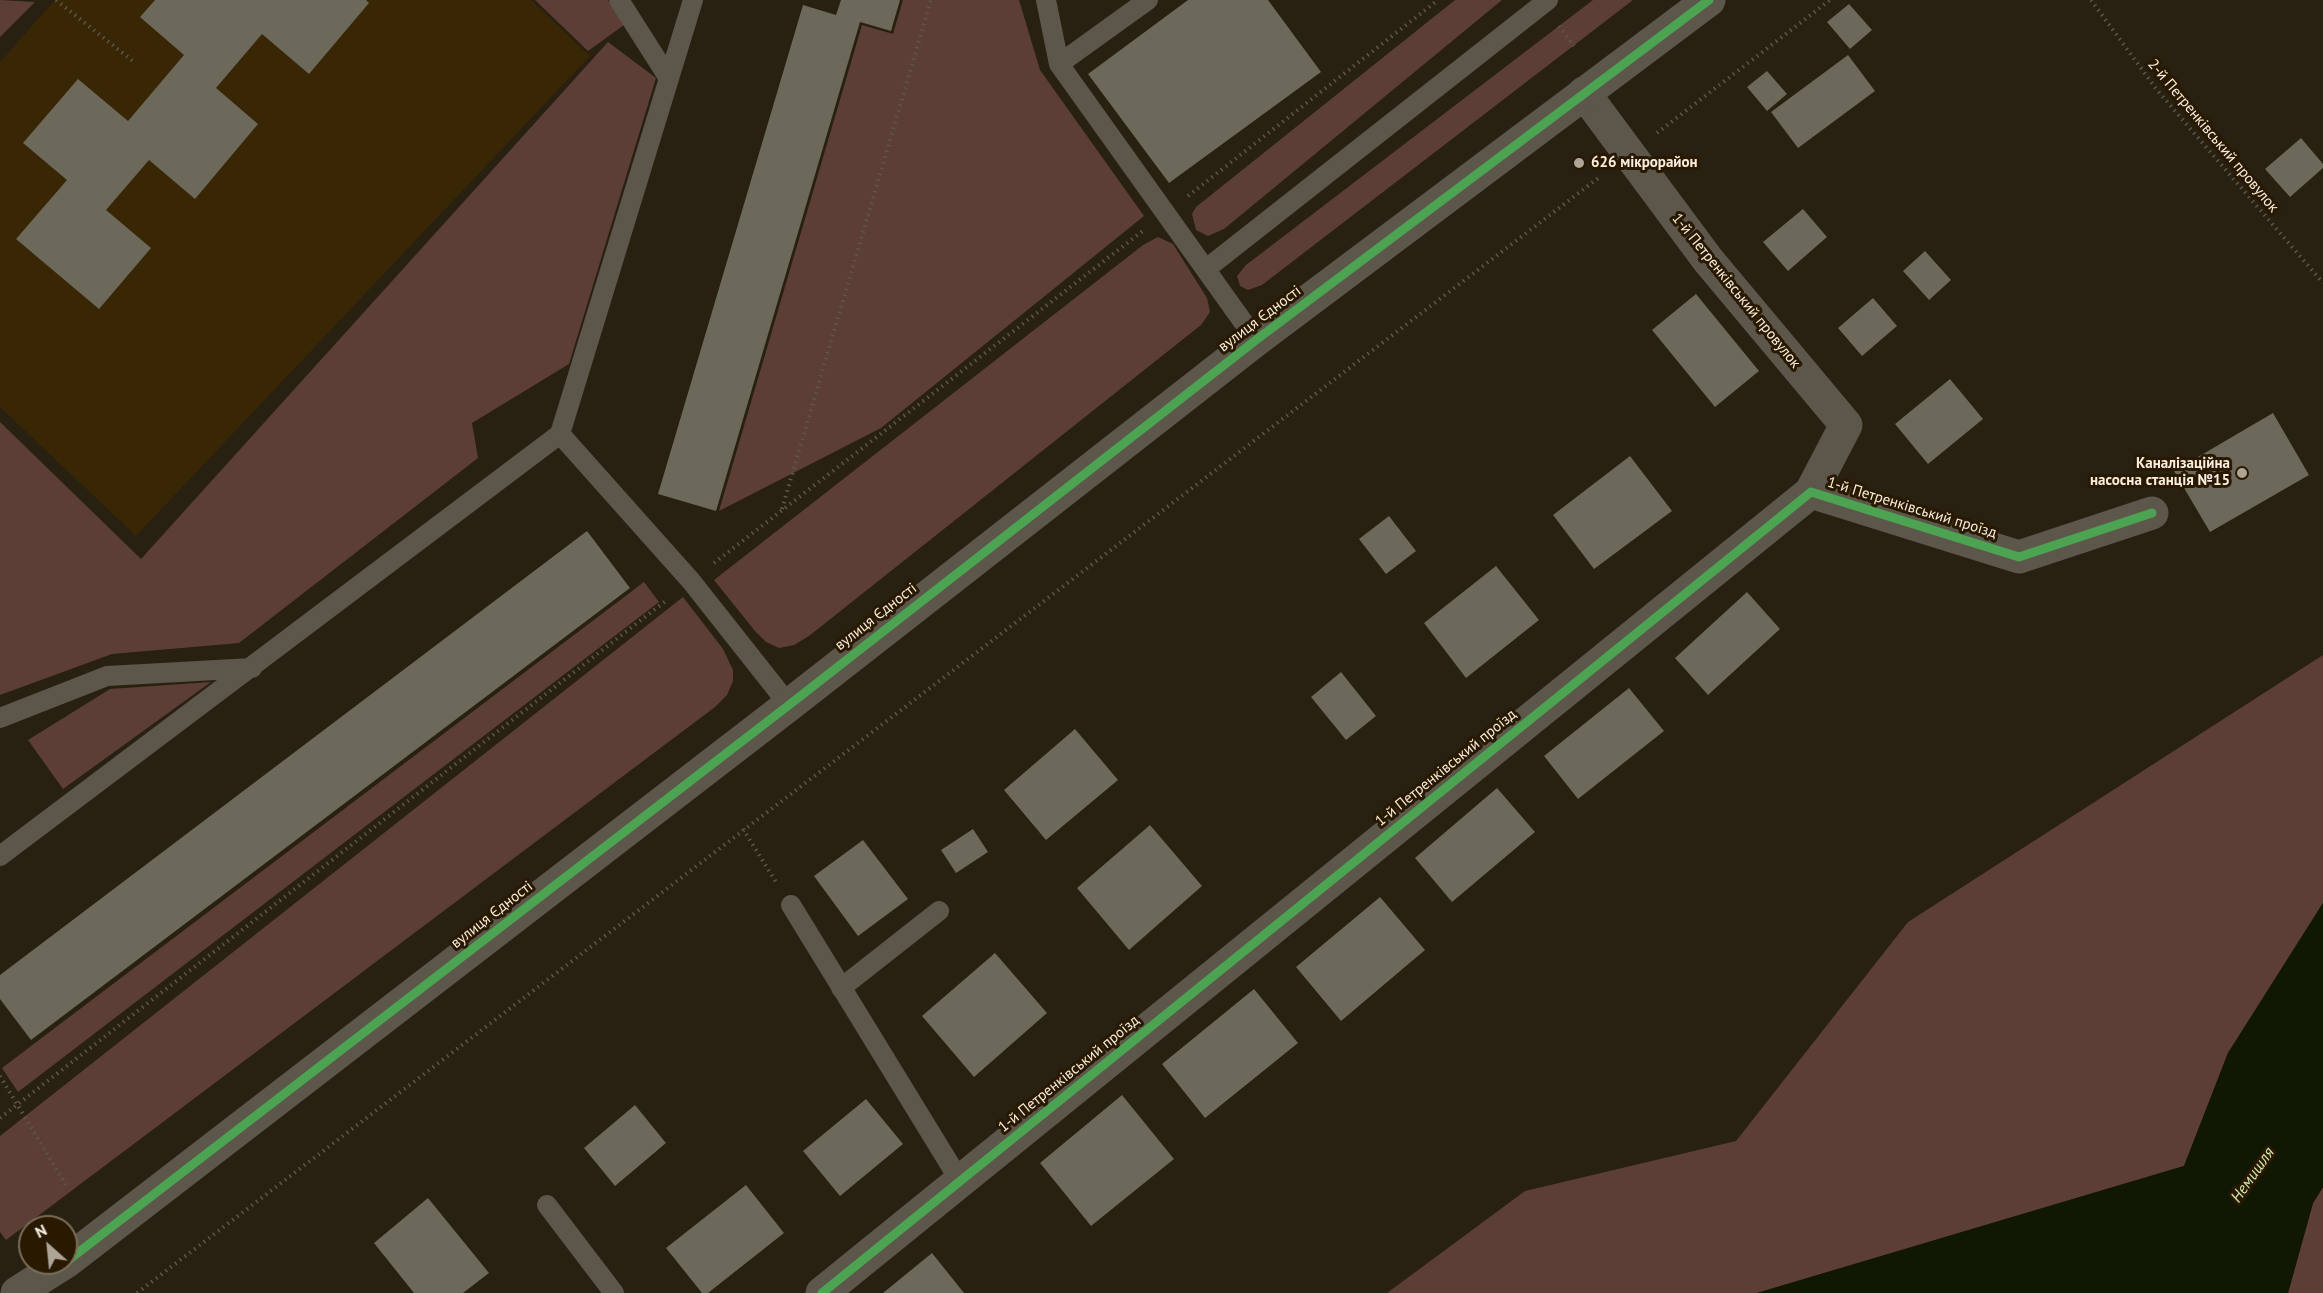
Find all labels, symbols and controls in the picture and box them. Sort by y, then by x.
street label: 2-й Петренківський провулок [2144,56,2282,216]
place label: 626 мікрорайон [1591,154,1698,172]
marker: 626 мікрорайон [1572,156,1586,170]
street label: 1-й Петренківський провулок [1668,210,1804,372]
street label: вулиця Єдності [1215,282,1305,356]
place label: Каналізаційна насосна станція №15 [2090,455,2230,490]
marker: Каналізаційна насосна станція №15 [2235,466,2249,480]
street label: 1-й Петренківський проїзд [1825,474,1999,542]
street label: вулиця Єдності [832,579,920,655]
street label: 1-й Петренківський проїзд [1372,706,1520,830]
street label: вулиця Єдності [448,877,536,953]
street label: 1-й Петренківський проїзд [995,1012,1143,1136]
water label: Немишля [2227,1144,2279,1206]
north arrow [18,1215,78,1275]
text: N [32,1219,50,1242]

